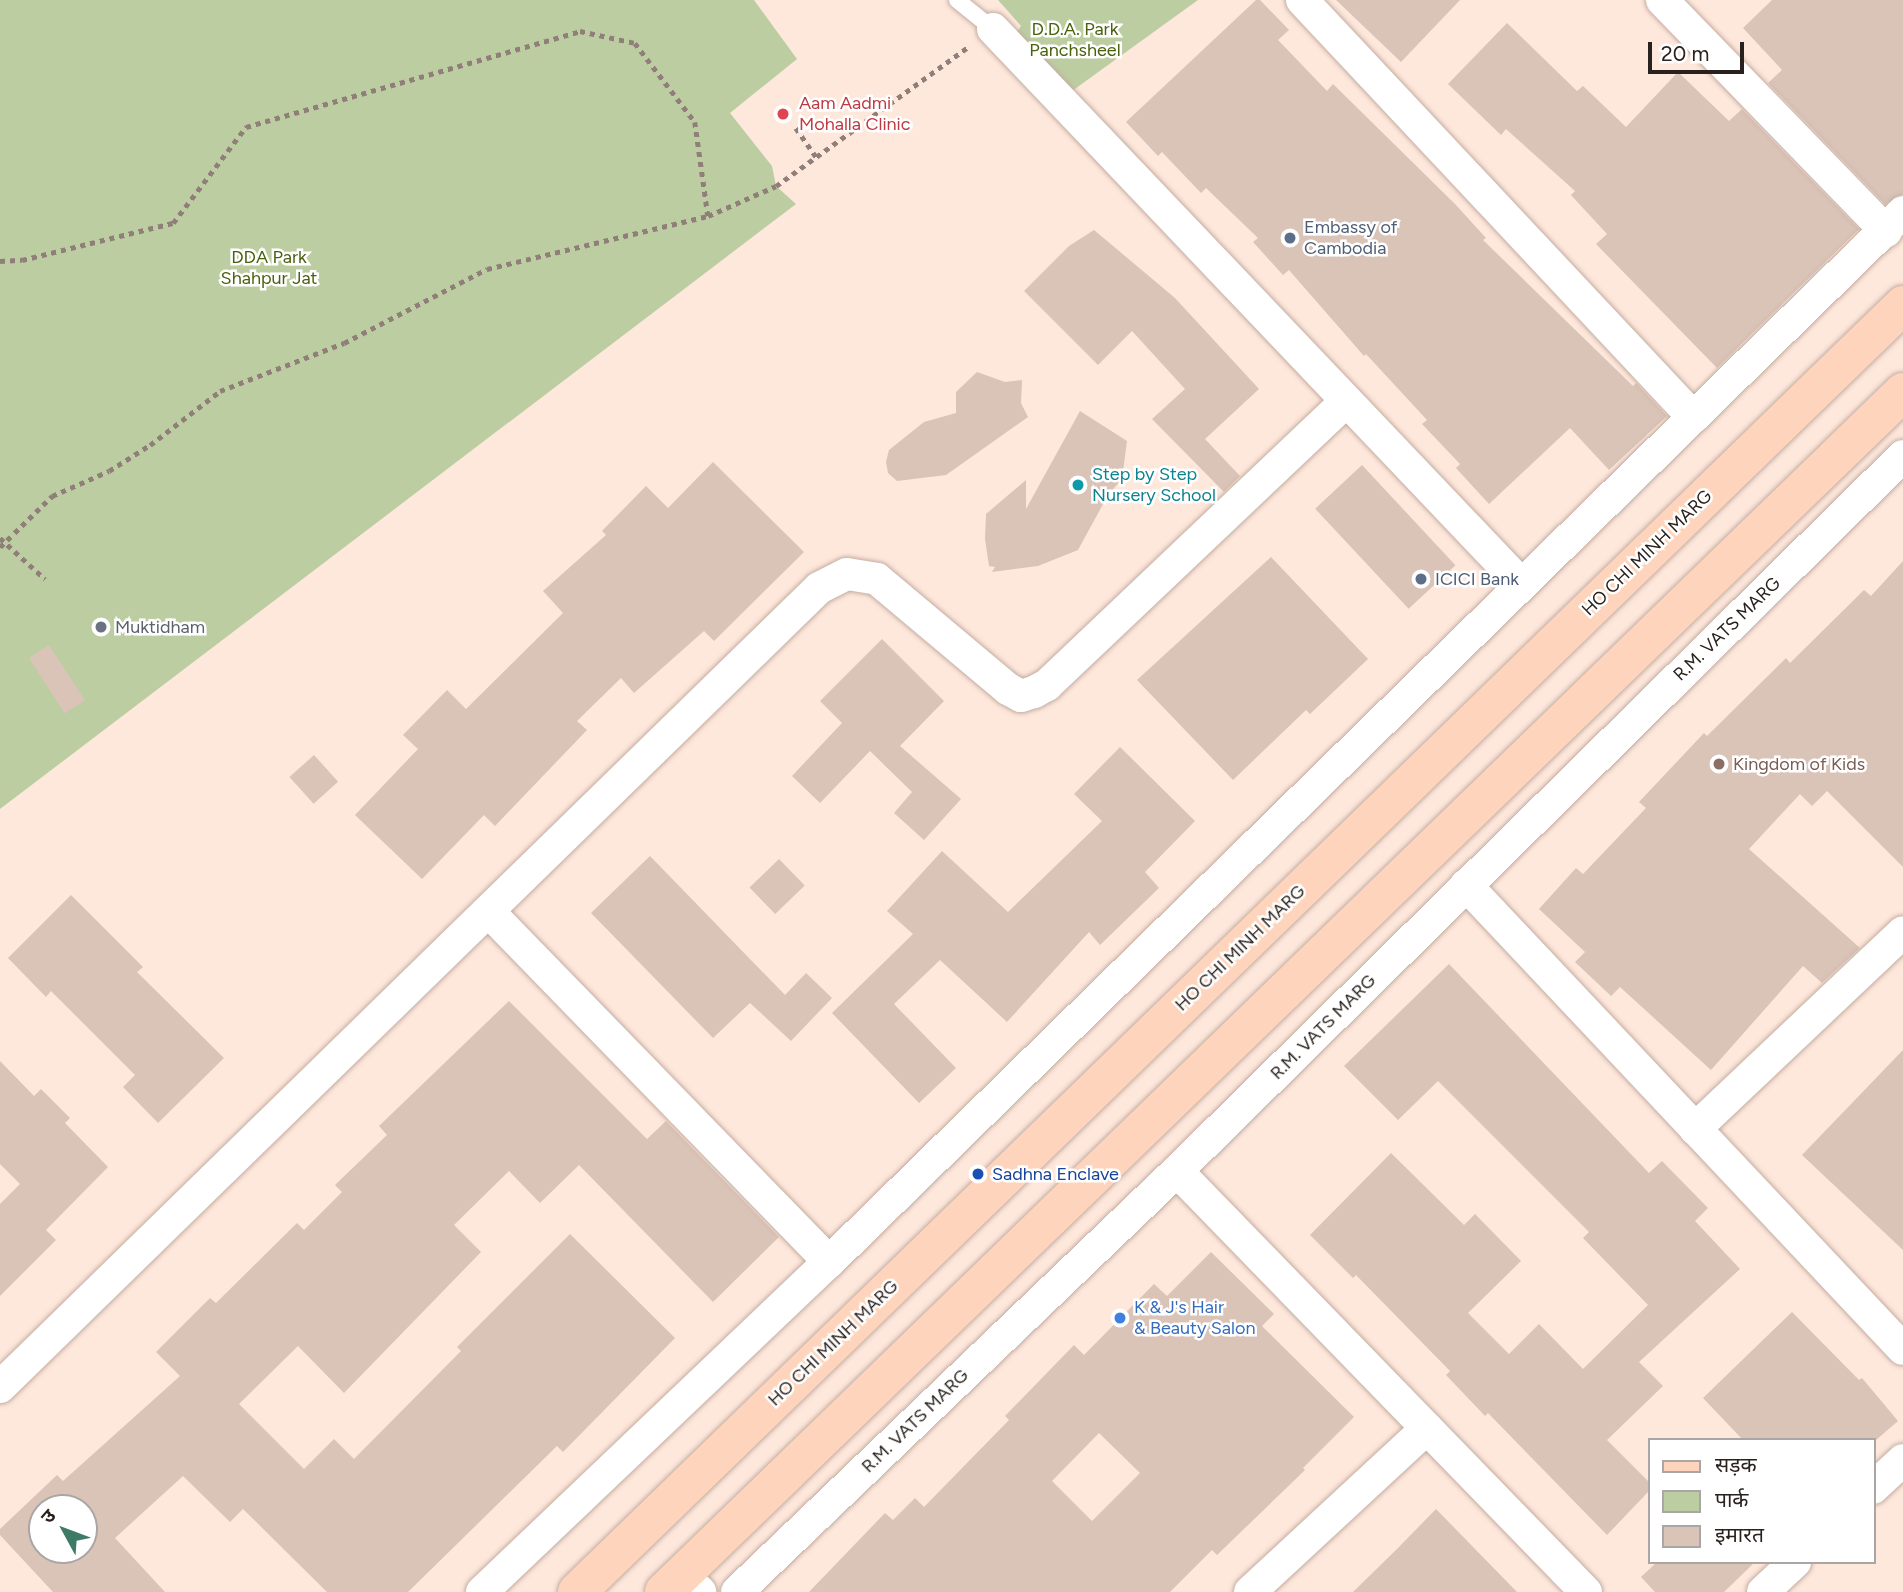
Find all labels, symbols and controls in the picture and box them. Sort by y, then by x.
park label: D.D.A. Park Panchsheel [1029,19,1121,61]
scale bar [1651,28,1747,72]
text: 20 m [1661,41,1709,66]
place label: Aam Aadmi Mohalla Clinic [799,93,911,136]
marker: Aam Aadmi Mohalla Clinic [773,104,793,124]
place label: Embassy of Cambodia [1304,217,1397,260]
marker: Embassy of Cambodia [1282,230,1298,246]
park label: DDA Park Shahpur Jat [221,247,317,290]
place label: Step by Step Nursery School [1092,464,1216,506]
marker: Step by Step Nursery School [1070,477,1086,493]
street label: HO CHI MINH MARG [1578,485,1716,621]
place label: ICICI Bank [1435,568,1519,590]
marker: ICICI Bank [1413,571,1429,587]
street label: R.M. VATS MARG [1669,573,1785,685]
place label: Muktidham [115,616,205,638]
marker: Muktidham [93,619,109,635]
place label: Kingdom of Kids [1733,753,1865,775]
marker: Kingdom of Kids [1711,756,1727,772]
street label: HO CHI MINH MARG [1171,880,1309,1016]
street label: R.M. VATS MARG [1266,970,1380,1084]
place label: Sadhna Enclave [992,1163,1119,1185]
marker: Sadhna Enclave [970,1166,986,1182]
street label: HO CHI MINH MARG [764,1275,902,1411]
place label: K & J's Hair & Beauty Salon [1134,1297,1255,1340]
marker: K & J's Hair & Beauty Salon [1112,1310,1128,1326]
street label: R.M. VATS MARG [857,1365,973,1477]
legend [1647,1438,1875,1564]
text: सड़क [1715,1452,1757,1477]
text: पार्क [1715,1487,1749,1512]
north arrow [28,1494,98,1564]
text: उ [36,1504,61,1528]
text: इमारत [1715,1522,1764,1547]

